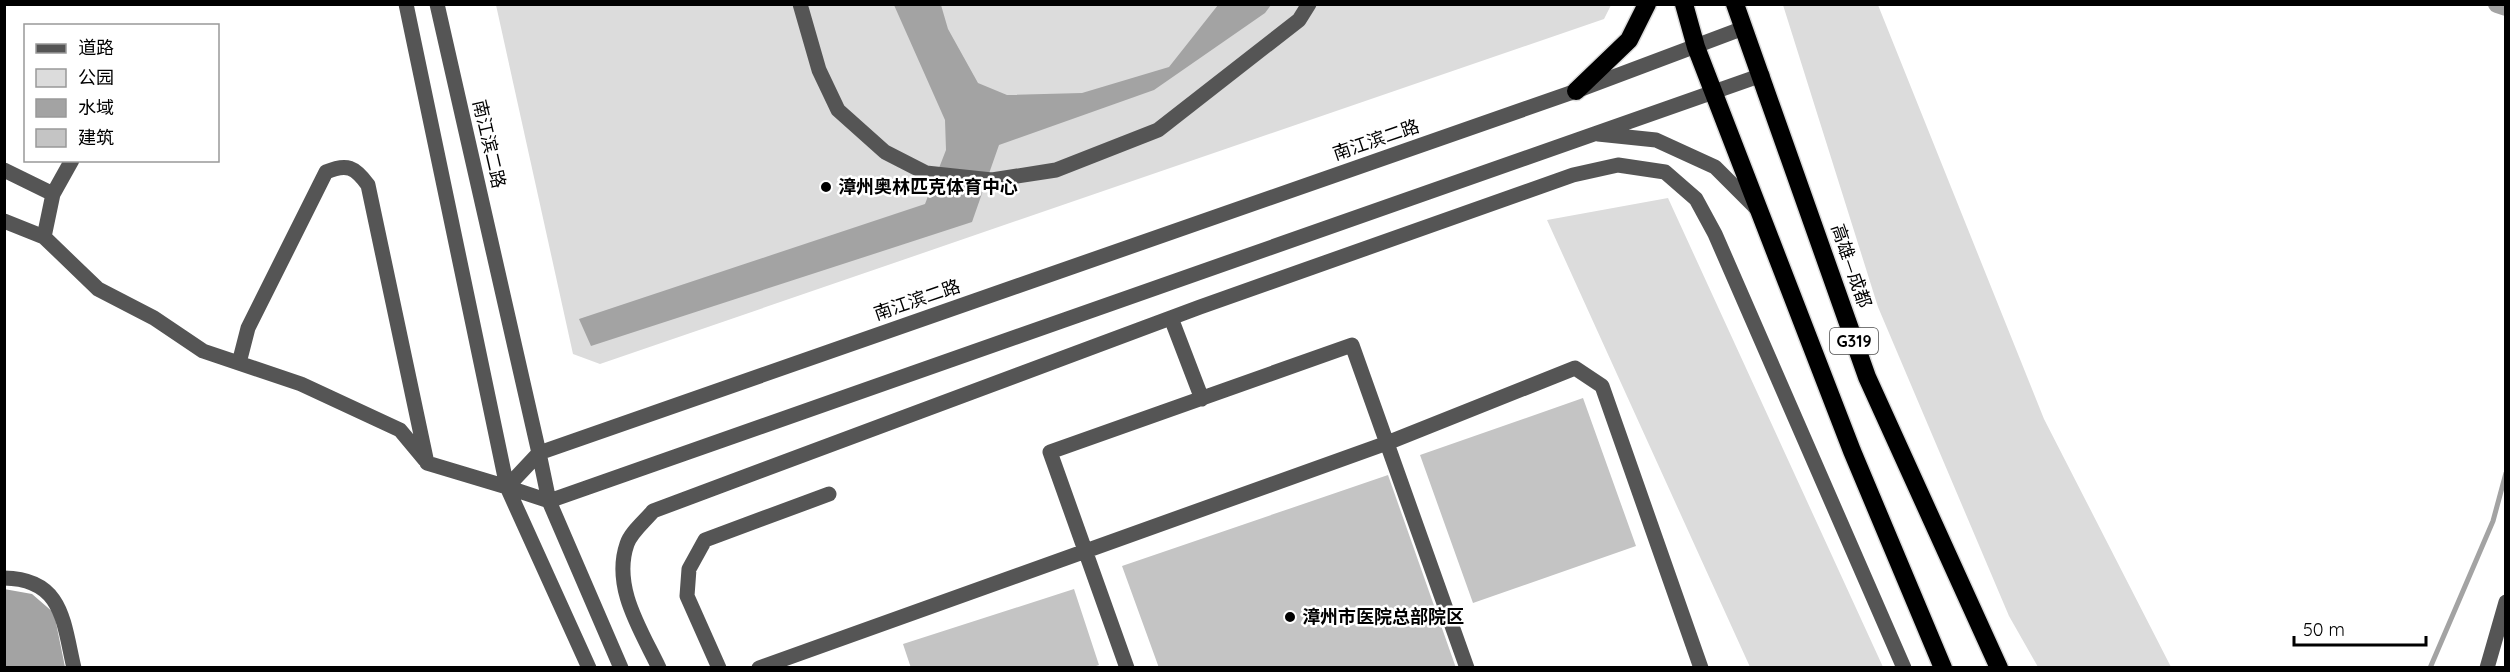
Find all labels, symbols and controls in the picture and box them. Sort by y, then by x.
legend [24,24,219,162]
text: 道路 [78,36,114,59]
text: 公园 [78,66,114,89]
text: 水域 [78,96,114,119]
street label: 南江滨二路 [468,97,511,190]
street label: 南江滨二路 [1330,114,1422,165]
text: 建筑 [78,126,114,149]
place label: 漳州奥林匹克体育中心 [838,175,1018,198]
marker: 漳州奥林匹克体育中心 [819,180,833,194]
street label: 高雄—成都 [1826,221,1877,311]
street label: 南江滨二路 [871,274,963,325]
road number: G319 [1830,328,1878,354]
place label: 漳州市医院总部院区 [1302,605,1464,628]
scale bar [2294,609,2426,647]
marker: 漳州市医院总部院区 [1283,610,1297,624]
text: 50 m [2303,618,2345,641]

